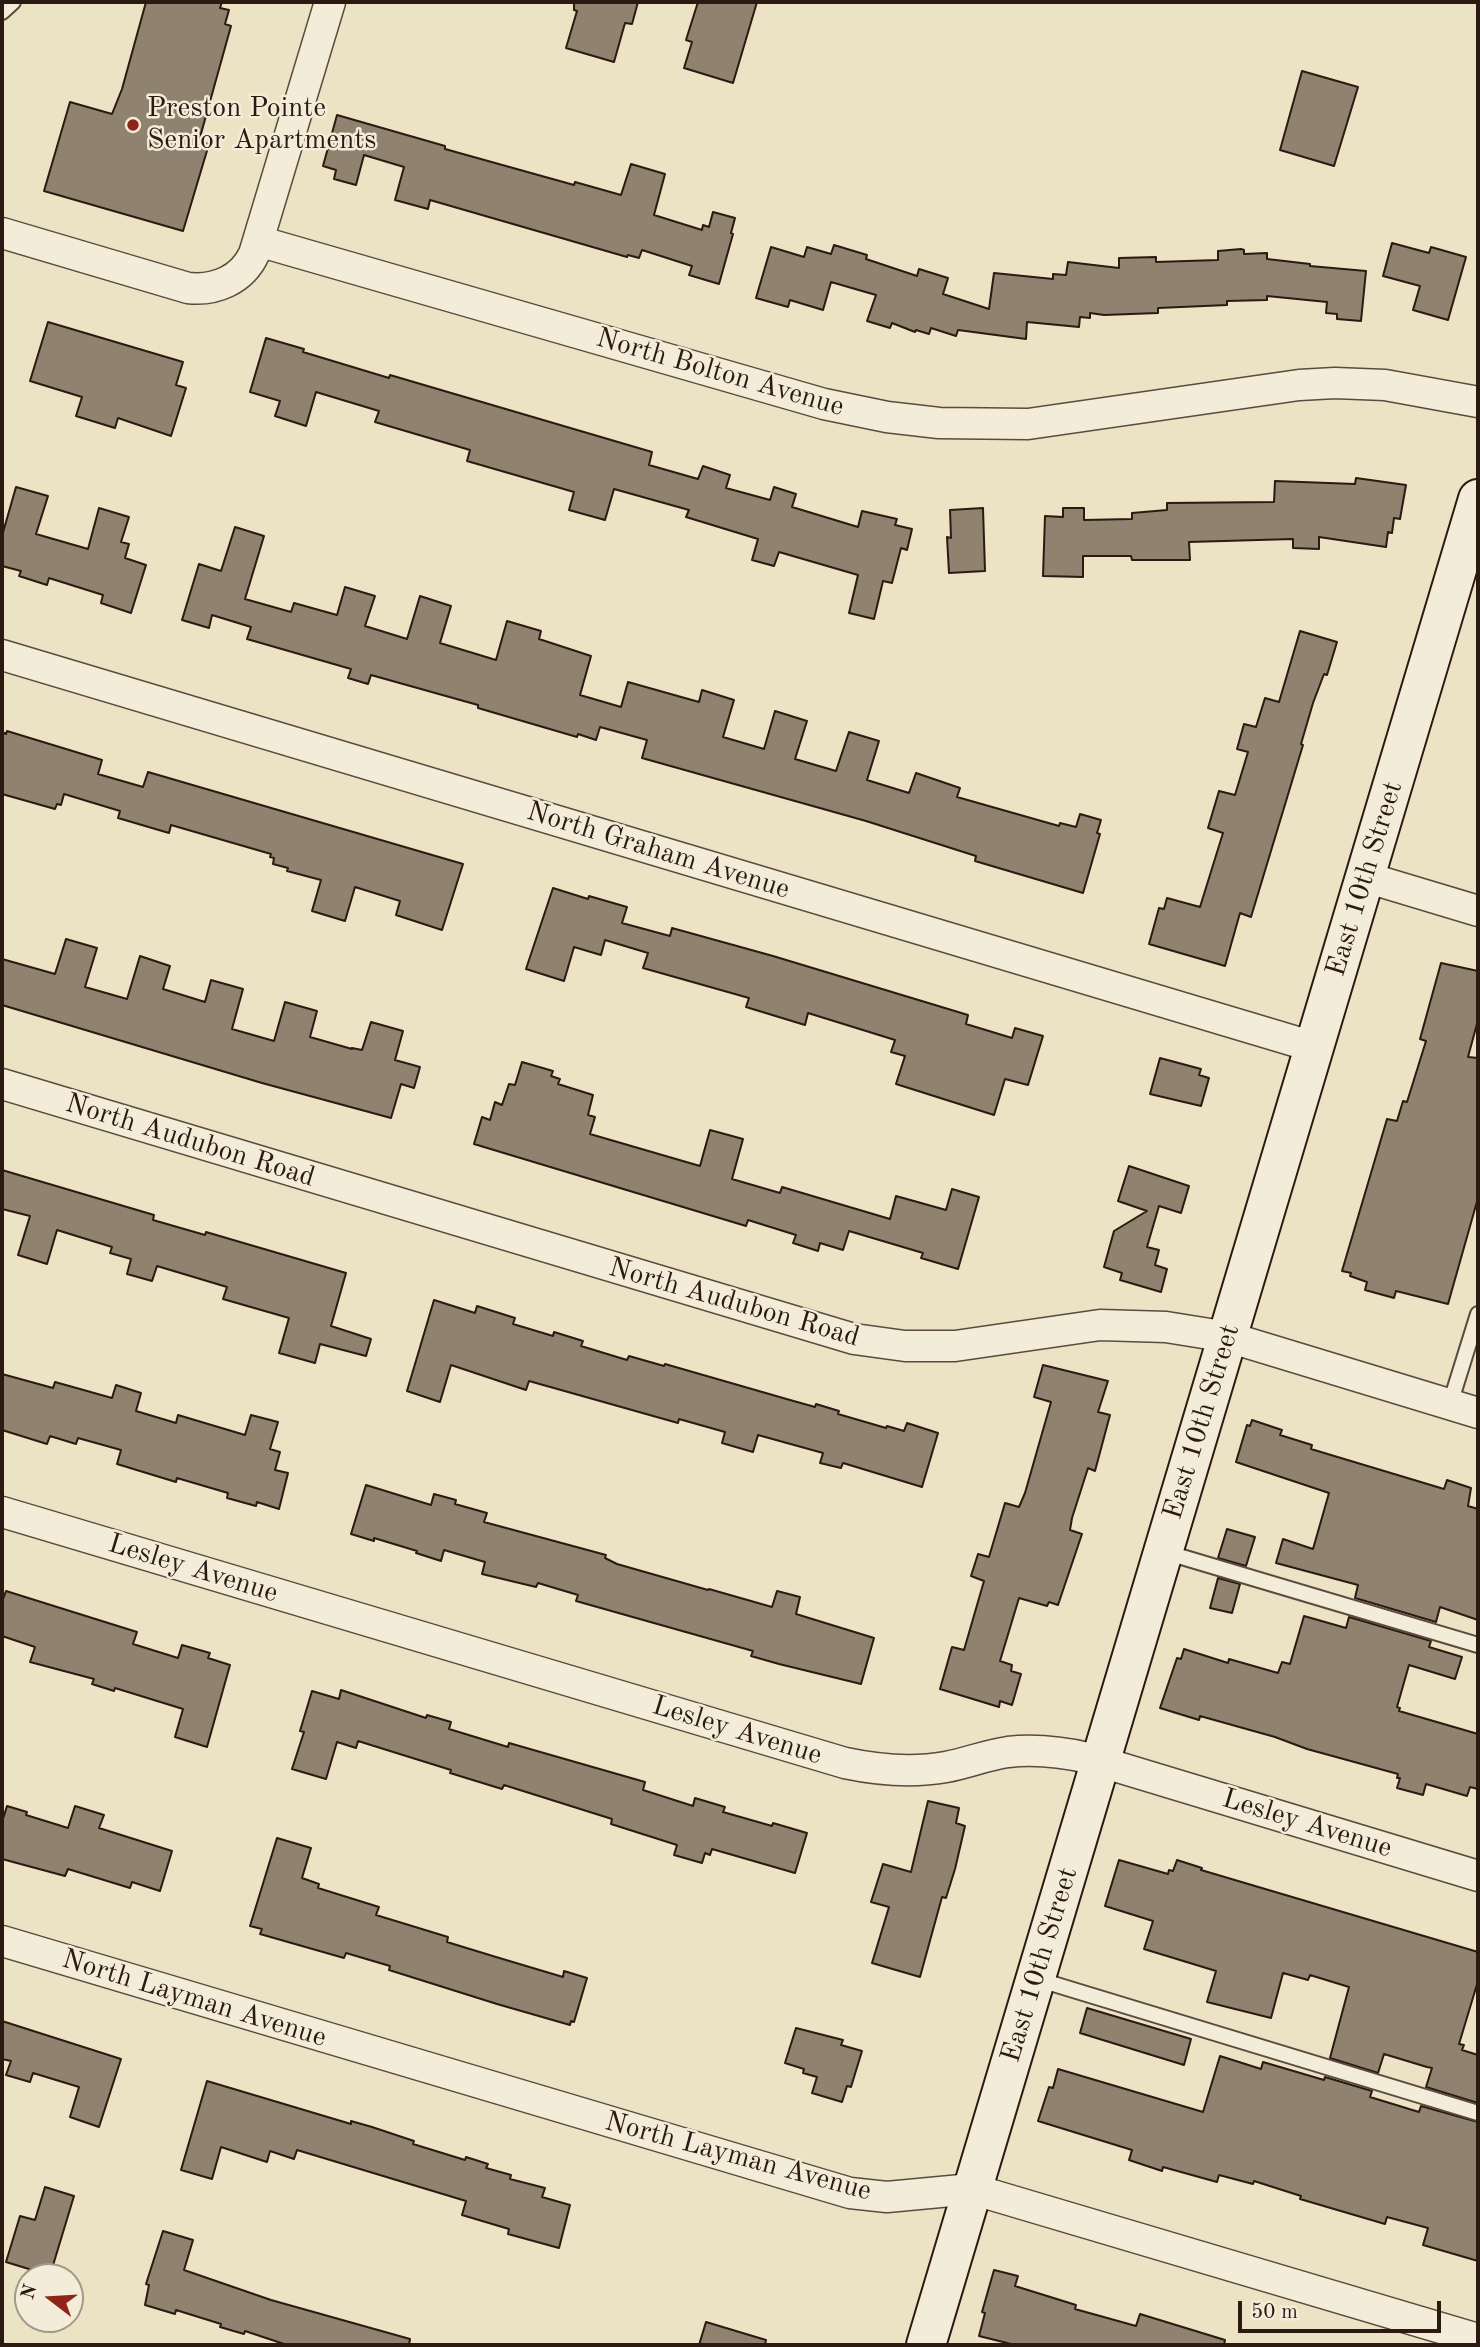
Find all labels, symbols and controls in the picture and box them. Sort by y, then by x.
place label: Preston Pointe Senior Apartments [147,92,376,158]
marker: Preston Pointe Senior Apartments [125,117,141,133]
street label: North Bolton Avenue [592,322,848,424]
street label: East 10th Street [1319,777,1411,981]
street label: North Graham Avenue [522,795,794,907]
street label: North Audubon Road [61,1087,319,1195]
street label: North Audubon Road [605,1251,863,1355]
street label: East 10th Street [1156,1320,1248,1524]
street label: Lesley Avenue [104,1527,282,1611]
street label: Lesley Avenue [648,1689,826,1773]
street label: Lesley Avenue [1218,1782,1396,1866]
street label: East 10th Street [994,1863,1086,2067]
street label: North Layman Avenue [58,1943,330,2055]
street label: North Layman Avenue [601,2105,875,2209]
north arrow [14,2263,84,2333]
text: N [19,2283,42,2302]
scale bar [1242,2288,1445,2332]
text: 50 m [1251,2302,1298,2323]

